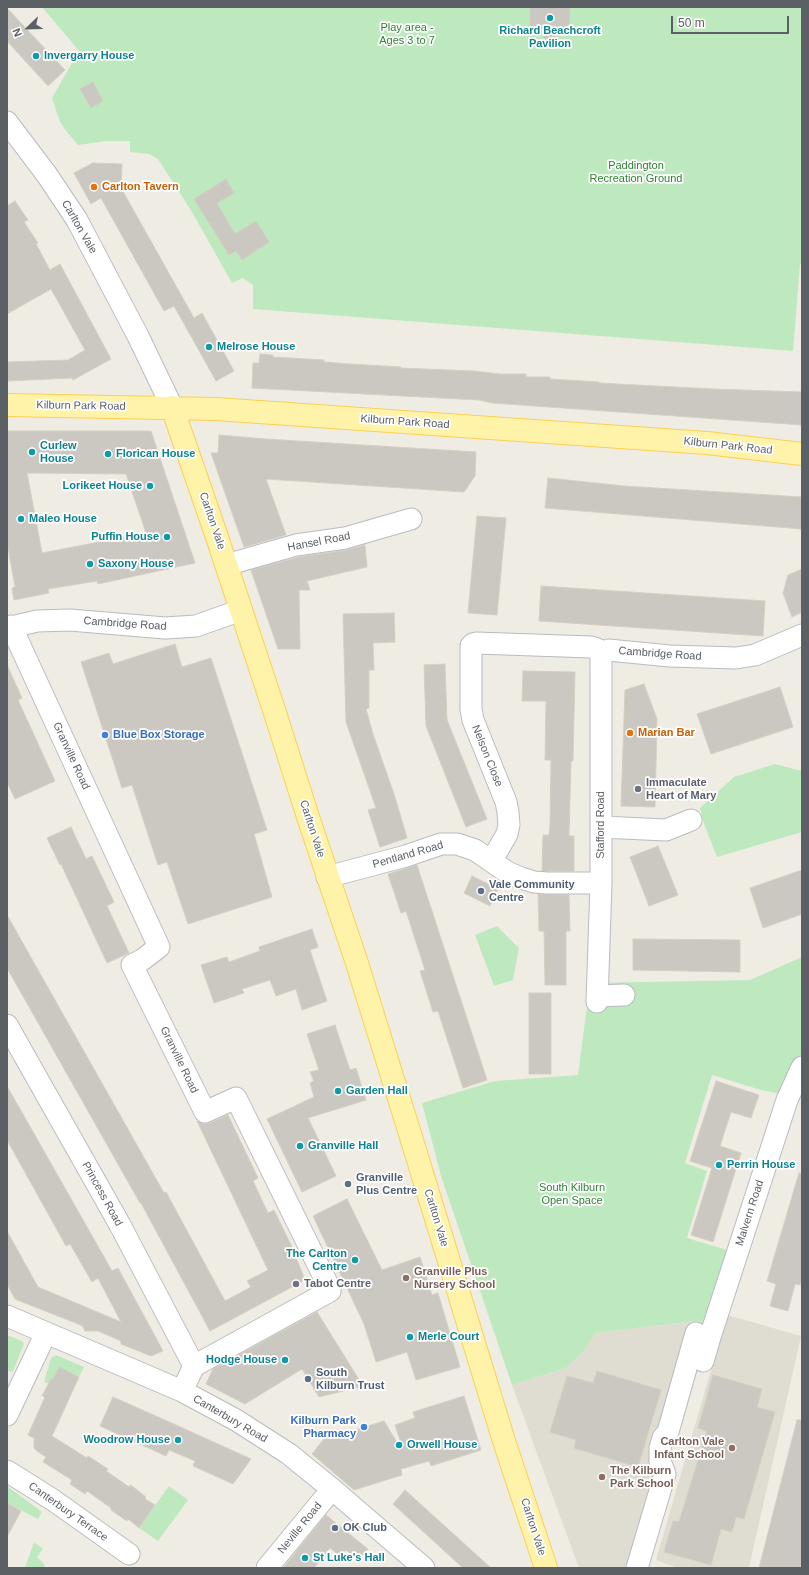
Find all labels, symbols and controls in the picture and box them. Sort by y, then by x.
north arrow [8,8,48,48]
scale bar [673,8,791,34]
marker: Richard Beachcroft Pavilion [545,13,555,23]
text: 50 m [678,16,705,30]
park label: Play area - Ages 3 to 7 [379,21,435,47]
place label: Richard Beachcroft Pavilion [499,24,601,50]
text: N [10,27,24,39]
place label: Invergarry House [44,49,134,63]
marker: Invergarry House [31,51,41,61]
park label: Paddington Recreation Ground [590,159,682,185]
place label: Carlton Tavern [102,180,179,194]
marker: Carlton Tavern [89,182,99,192]
street label: Carlton Vale [58,198,100,256]
place label: Melrose House [217,340,295,354]
marker: Melrose House [204,342,214,352]
street label: Kilburn Park Road [36,399,126,413]
street label: Kilburn Park Road [360,412,450,432]
street label: Kilburn Park Road [683,435,773,457]
place label: Curlew House [40,439,77,465]
marker: Curlew House [27,447,37,457]
place label: Florican House [116,447,195,461]
marker: Florican House [103,449,113,459]
place label: Lorikeet House [63,479,142,493]
marker: Lorikeet House [145,481,155,491]
street label: Carlton Vale [196,491,228,551]
place label: Maleo House [29,512,97,526]
marker: Maleo House [16,514,26,524]
street label: Hansel Road [287,529,351,555]
place label: Puffin House [91,530,159,544]
marker: Puffin House [162,532,172,542]
place label: Saxony House [98,557,174,571]
marker: Saxony House [85,559,95,569]
street label: Cambridge Road [83,615,167,633]
street label: Cambridge Road [618,645,702,663]
street label: Granville Road [50,720,92,792]
street label: Nelson Close [469,723,505,789]
place label: Marian Bar [638,726,695,740]
place label: Blue Box Storage [113,728,205,742]
marker: Marian Bar [625,728,635,738]
marker: Blue Box Storage [100,730,110,740]
place label: Immaculate Heart of Mary [646,776,716,802]
marker: Immaculate Heart of Mary [633,784,643,794]
street label: Stafford Road [594,791,608,859]
street label: Carlton Vale [296,799,328,859]
street label: Pentland Road [371,839,445,871]
place label: Vale Community Centre [489,878,575,904]
marker: Vale Community Centre [476,886,486,896]
street label: Granville Road [157,1024,201,1096]
place label: Garden Hall [346,1084,408,1098]
marker: Garden Hall [333,1086,343,1096]
place label: Granville Hall [308,1139,378,1153]
marker: Granville Hall [295,1141,305,1151]
place label: Perrin House [727,1158,795,1172]
street label: Princess Road [79,1160,125,1228]
marker: Perrin House [714,1160,724,1170]
place label: Granville Plus Centre [356,1171,417,1197]
street label: Malvern Road [733,1178,767,1248]
marker: Granville Plus Centre [343,1179,353,1189]
park label: South Kilburn Open Space [539,1181,605,1207]
street label: Carlton Vale [421,1188,451,1248]
place label: The Carlton Centre [286,1247,347,1273]
marker: The Carlton Centre [350,1255,360,1265]
place label: Granville Plus Nursery School [414,1265,495,1291]
marker: Granville Plus Nursery School [401,1273,411,1283]
place label: Tabot Centre [304,1277,371,1291]
marker: Tabot Centre [291,1279,301,1289]
place label: Merle Court [418,1330,479,1344]
marker: Merle Court [405,1332,415,1342]
place label: Hodge House [206,1353,277,1367]
marker: Hodge House [280,1355,290,1365]
place label: South Kilburn Trust [316,1366,384,1392]
marker: South Kilburn Trust [303,1374,313,1384]
street label: Canterbury Road [190,1392,270,1446]
place label: Kilburn Park Pharmacy [291,1414,356,1440]
marker: Kilburn Park Pharmacy [359,1422,369,1432]
place label: Woodrow House [83,1433,170,1447]
marker: Woodrow House [173,1435,183,1445]
place label: Carlton Vale Infant School [654,1435,724,1461]
place label: Orwell House [407,1438,477,1452]
marker: Orwell House [394,1440,404,1450]
marker: Carlton Vale Infant School [727,1443,737,1453]
place label: The Kilburn Park School [610,1464,674,1490]
marker: The Kilburn Park School [597,1472,607,1482]
street label: Canterbury Terrace [26,1480,110,1544]
street label: Carlton Vale [517,1497,549,1557]
street label: Neville Road [275,1500,325,1556]
place label: OK Club [343,1521,387,1535]
marker: OK Club [330,1523,340,1533]
place label: St Luke's Hall [313,1551,385,1565]
marker: St Luke's Hall [300,1553,310,1563]

